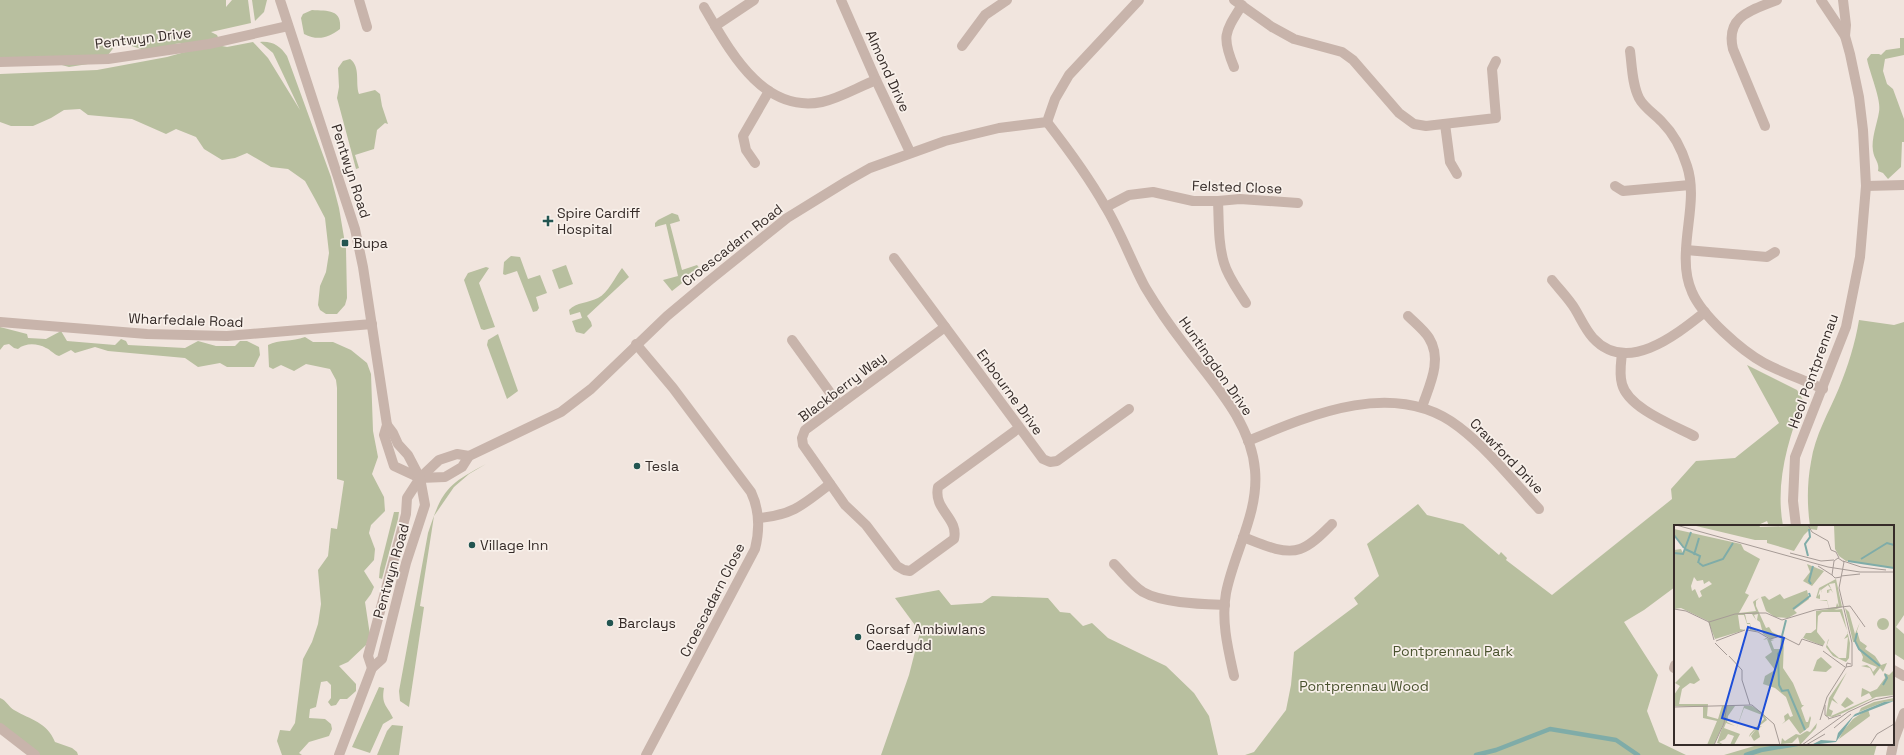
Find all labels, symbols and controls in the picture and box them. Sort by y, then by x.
street label: Pentwyn Drive [94,23,192,53]
street label: Almond Drive [862,27,914,115]
street label: Pentwyn Road [327,122,375,220]
street label: Felsted Close [1192,176,1282,198]
street label: Croescadarn Road [678,200,786,290]
place label: Spire Cardiff Hospital [557,204,640,238]
marker: Spire Cardiff Hospital [542,215,554,227]
place label: Bupa [353,234,388,252]
marker: Bupa [340,238,350,248]
street label: Wharfedale Road [128,309,244,331]
street label: Heol Pontprennau [1784,311,1842,431]
street label: Huntingdon Drive [1175,313,1257,419]
street label: Enbourne Drive [973,345,1047,439]
street label: Blackberry Way [795,348,889,426]
street label: Crawford Drive [1466,414,1548,498]
place label: Tesla [645,457,679,475]
marker: Tesla [632,461,642,471]
street label: Pentwyn Road [369,522,413,620]
inset map [1674,525,1894,745]
place label: Village Inn [480,536,548,554]
marker: Village Inn [467,540,477,550]
street label: Croescadarn Close [675,540,749,660]
place label: Barclays [618,614,676,632]
marker: Barclays [605,618,615,628]
place label: Gorsaf Ambiwlans Caerdydd [866,620,986,654]
marker: Gorsaf Ambiwlans Caerdydd [853,632,863,642]
park label: Pontprennau Park [1393,642,1514,660]
park label: Pontprennau Wood [1299,677,1429,695]

